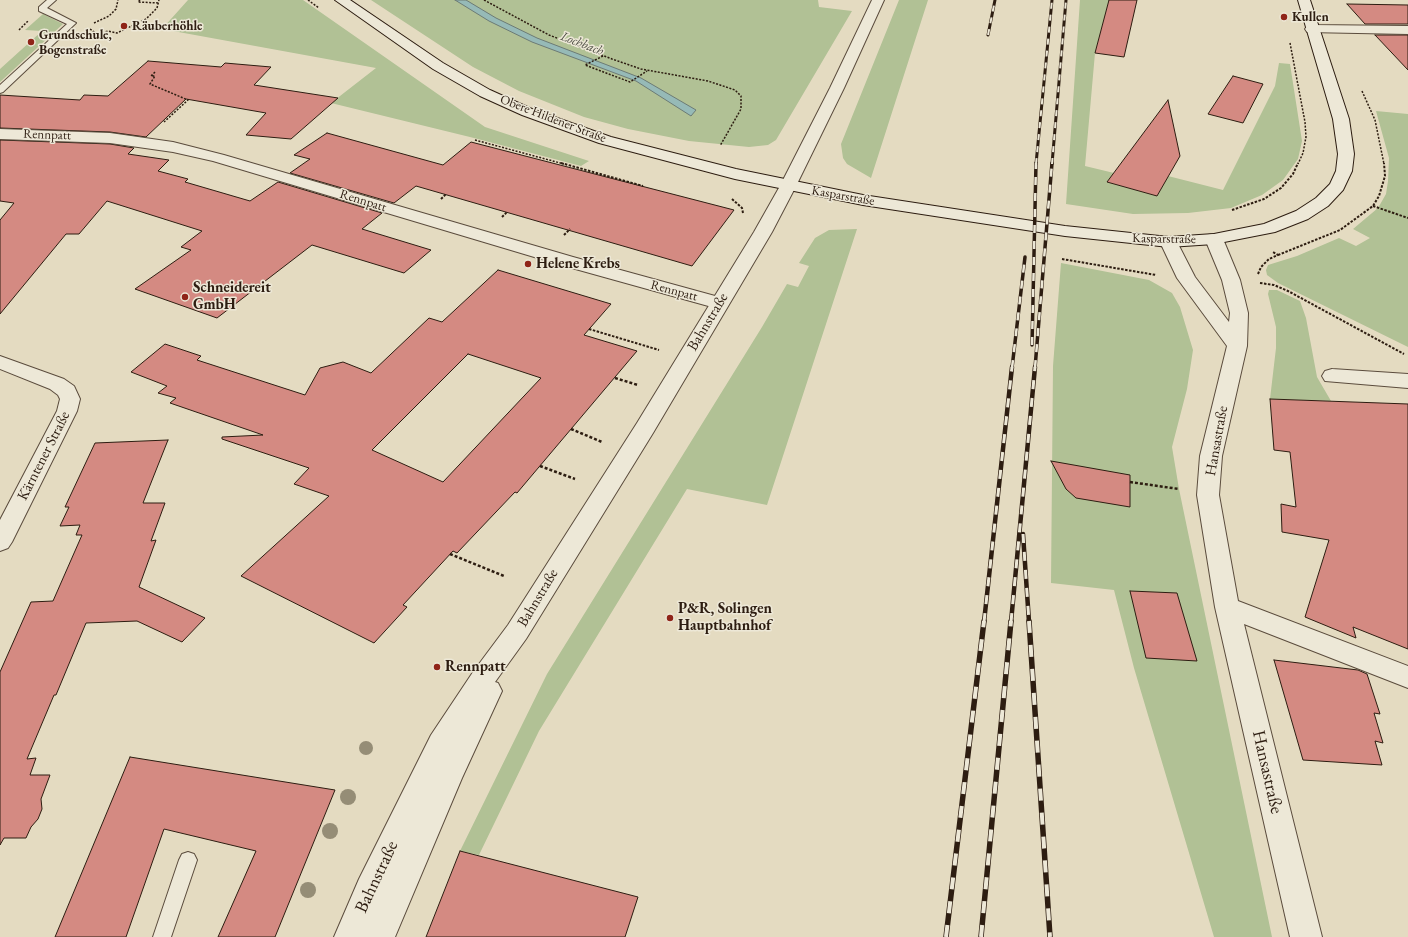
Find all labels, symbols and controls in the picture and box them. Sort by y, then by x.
place label: Kullen [1292,9,1329,25]
marker: Kullen [1279,12,1289,22]
place label: Räuberhöhle [132,18,202,34]
marker: Räuberhöhle [119,21,129,31]
place label: Grundschule, Bogenstraße [39,27,112,58]
water label: Lochbach [558,29,606,59]
marker: Grundschule, Bogenstraße [26,37,36,47]
street label: Obere Hildener Straße [498,92,608,146]
street label: Rennpatt [23,126,71,144]
street label: Kasparstraße [810,183,876,209]
street label: Rennpatt [338,187,388,215]
street label: Kasparstraße [1132,231,1196,247]
place label: Helene Krebs [536,255,620,273]
marker: Helene Krebs [523,259,533,269]
street label: Rennpatt [649,277,699,305]
place label: Schneidereit GmbH [193,279,271,314]
street label: Bahnstraße [684,290,732,354]
marker: Schneidereit GmbH [180,292,190,302]
street label: Hansastraße [1202,405,1232,477]
street label: Kärntener Straße [14,408,74,504]
street label: Bahnstraße [514,566,562,630]
place label: P&R, Solingen Hauptbahnhof [678,600,772,635]
marker: P&R, Solingen Hauptbahnhof [665,613,675,623]
place label: Rennpatt [445,658,506,676]
marker: Rennpatt [432,662,442,672]
street label: Hansastraße [1247,728,1287,816]
street label: Bahnstraße [351,837,403,917]

